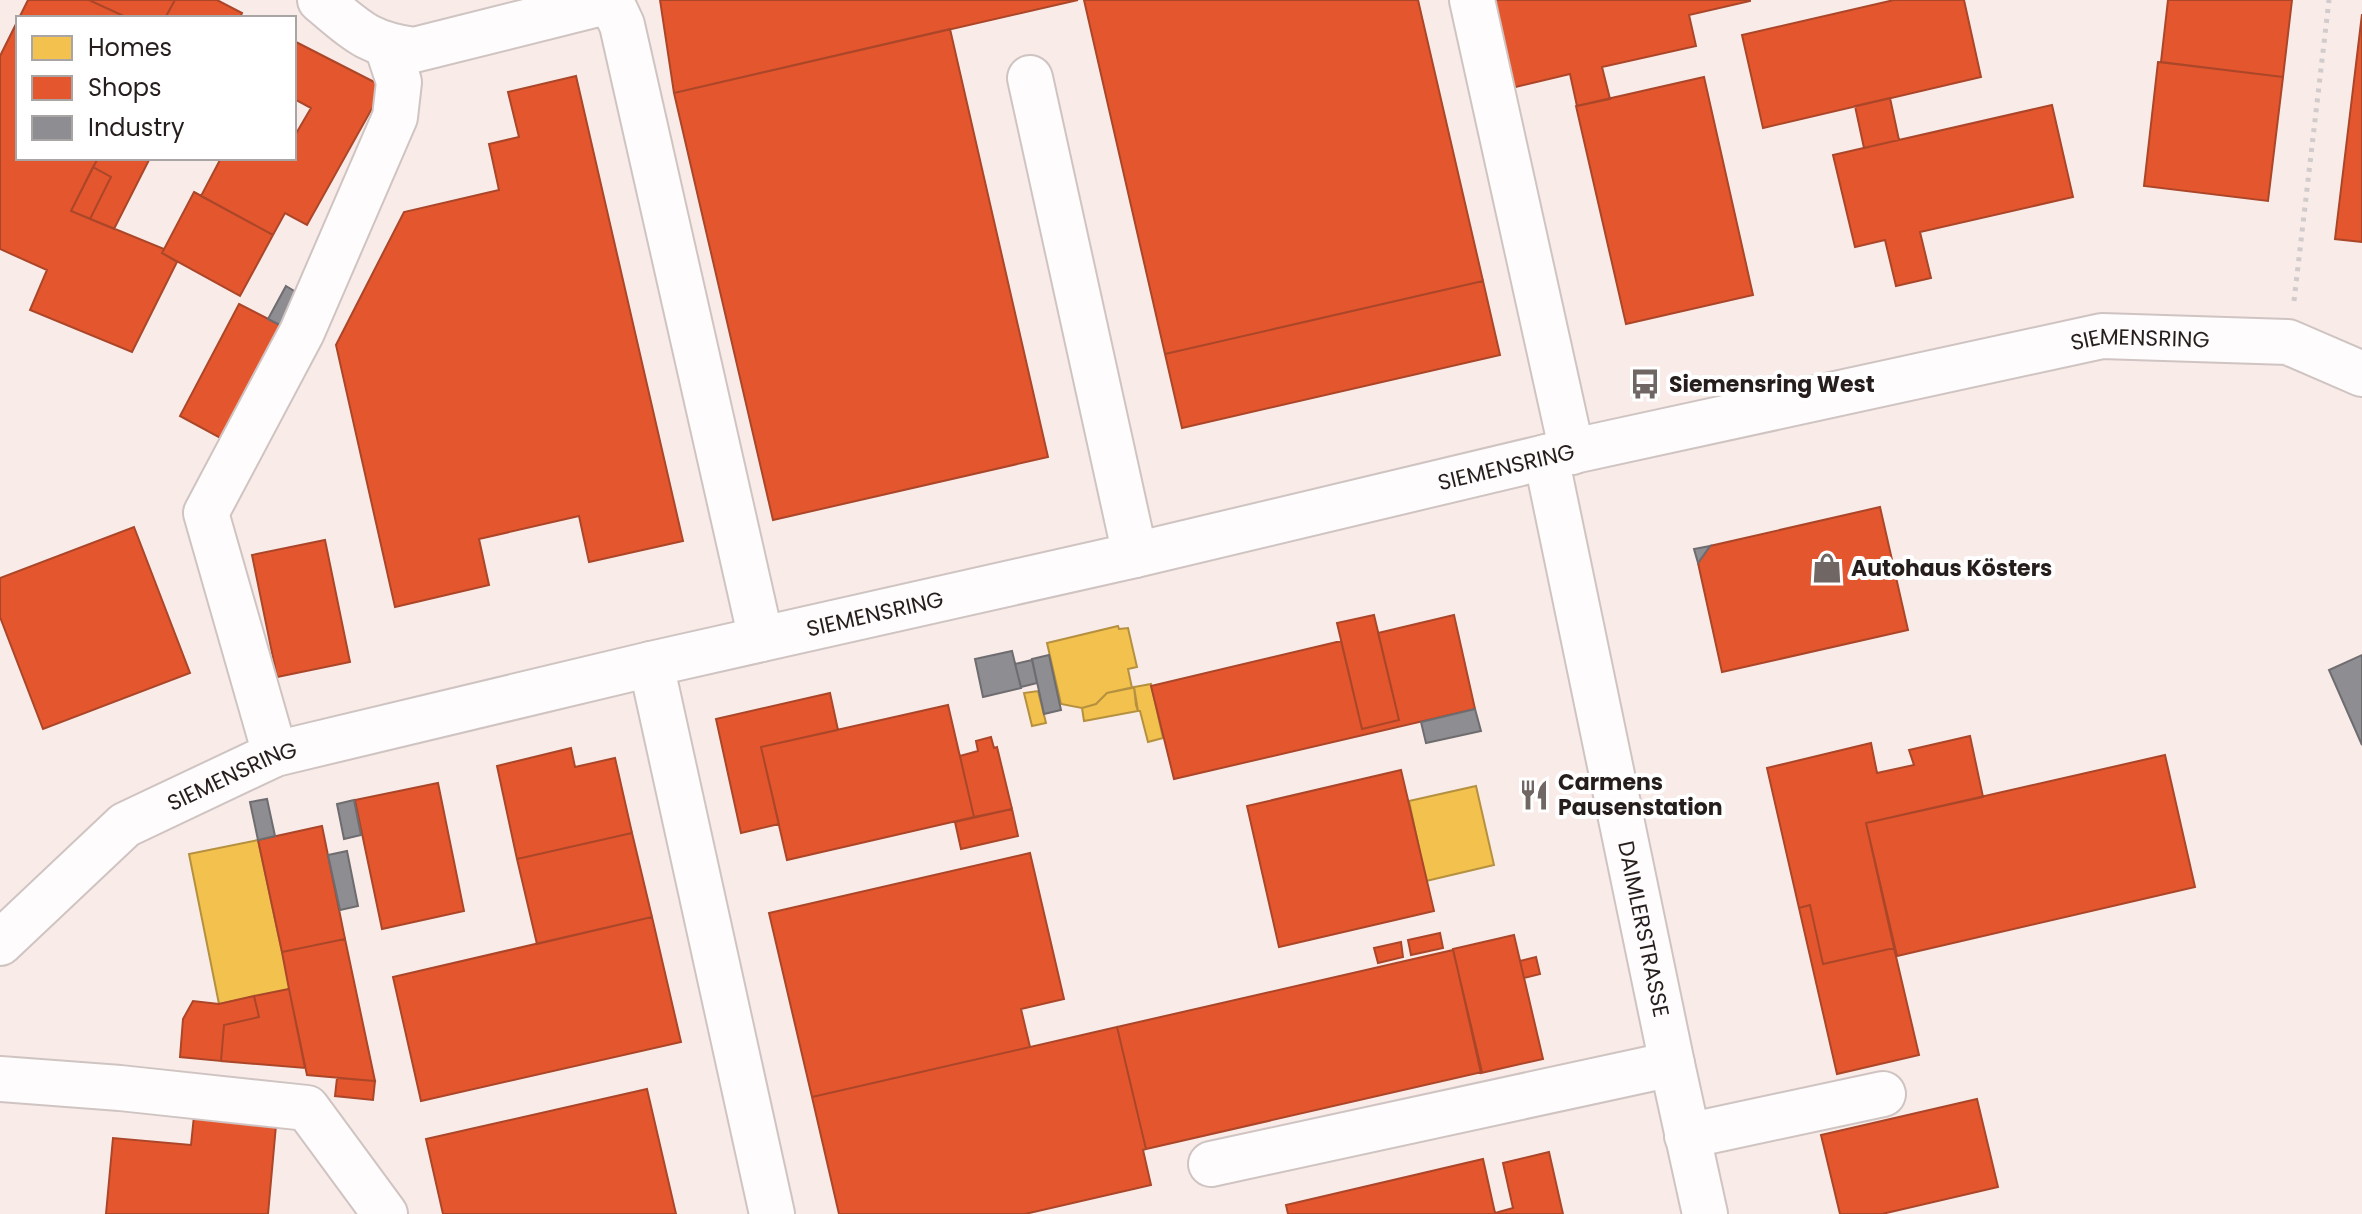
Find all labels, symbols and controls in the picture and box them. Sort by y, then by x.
legend [16,16,296,160]
text: Homes [88,31,172,64]
text: Shops [88,71,162,104]
text: Industry [88,111,185,144]
street label: SIEMENSRING [2067,320,2210,358]
bus stop icon: Siemensring West [1628,367,1662,401]
place label: Siemensring West [1669,369,1875,400]
street label: SIEMENSRING [1434,436,1577,498]
shop icon: Autohaus Kösters [1810,551,1844,585]
place label: Autohaus Kösters [1851,553,2052,584]
street label: SIEMENSRING [803,583,946,644]
street label: SIEMENSRING [162,734,300,818]
place label: Carmens Pausenstation [1558,767,1723,823]
restaurant icon: Carmens Pausenstation [1517,778,1551,812]
street label: DAIMLERSTRASSE [1611,838,1677,1020]

